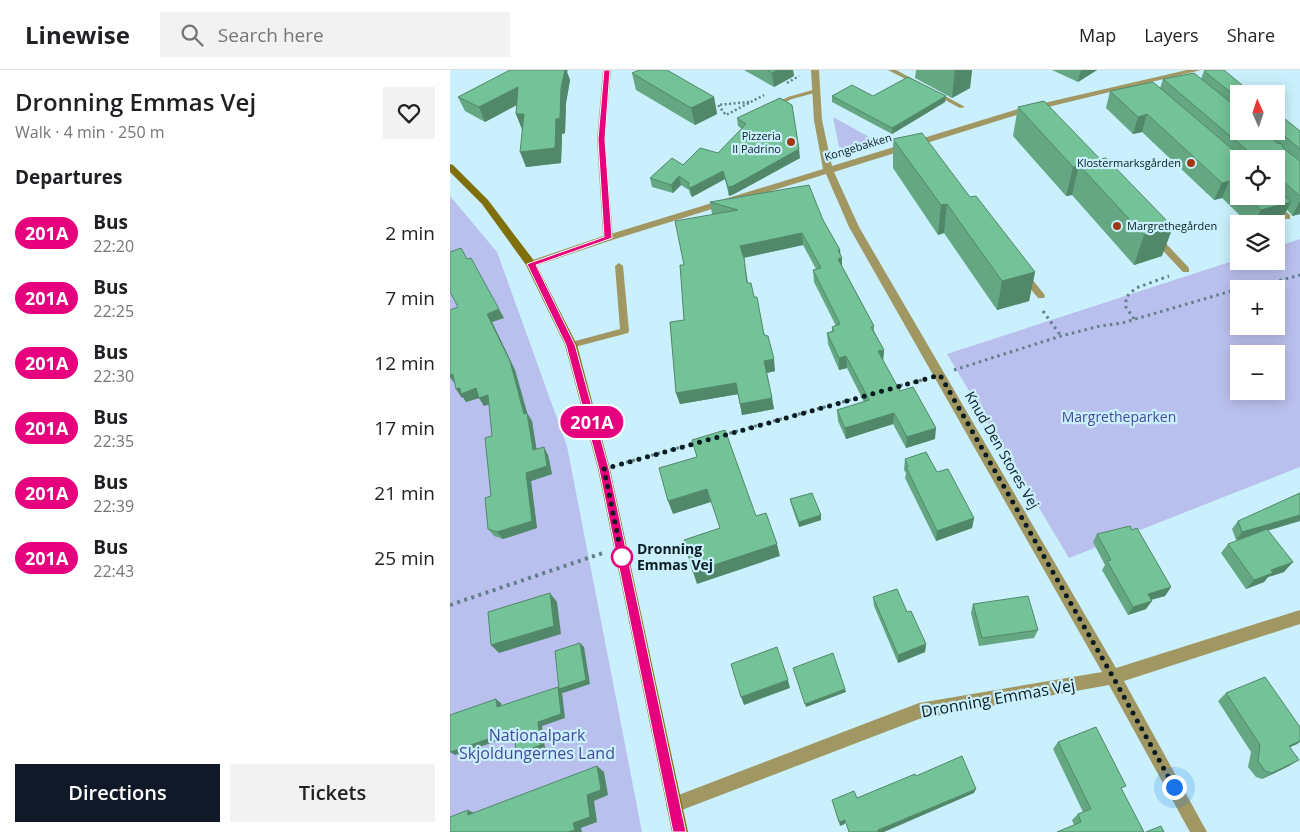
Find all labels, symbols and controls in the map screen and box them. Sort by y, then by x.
search box [160,12,510,57]
text: Linewise [25,18,130,51]
icon: search [178,21,206,49]
text: Search here [218,22,324,48]
text: Map [1079,23,1116,47]
text: Layers [1144,23,1199,47]
text: Share [1227,23,1275,47]
text: Dronning Emmas Vej [15,85,256,118]
north arrow [1230,85,1285,140]
map controls [1230,85,1285,400]
button: heart [383,87,435,139]
text: Walk · 4 min · 250 m [15,121,165,143]
place label: Pizzeria Il Padrino [732,128,781,156]
street label: Kongebakken [822,129,893,164]
marker: Pizzeria Il Padrino [785,136,797,148]
button: locate [1230,150,1285,205]
place label: Klostermarksgården [1077,155,1181,170]
marker: Klostermarksgården [1185,157,1197,169]
text: Departures [15,164,122,190]
text: Bus [93,209,128,235]
button: layers [1230,215,1285,270]
place label: Margrethegården [1127,218,1217,233]
text: 2 min [385,220,435,246]
marker: Margrethegården [1111,220,1123,232]
text: 201A [25,221,68,245]
text: 22:20 [93,235,134,257]
text: Bus [93,274,128,300]
button: + [1230,280,1285,335]
text: 7 min [385,285,435,311]
text: 201A [25,286,68,310]
text: 22:25 [93,300,134,322]
text: Bus [93,339,128,365]
button: − [1230,345,1285,400]
text: 12 min [374,350,435,376]
text: 201A [25,351,68,375]
text: 22:30 [93,365,134,387]
street label: Knud Den Stores Vej [961,387,1044,512]
text: Bus [93,404,128,430]
line badge: 201A [557,406,627,438]
park label: Margretheparken [1062,407,1176,426]
text: 201A [570,410,614,434]
text: 17 min [374,415,435,441]
text: 201A [25,416,68,440]
text: 22:35 [93,430,134,452]
text: Bus [93,469,128,495]
text: 21 min [374,480,435,506]
text: 201A [25,481,68,505]
text: 22:39 [93,495,134,517]
text: Bus [93,534,128,560]
place label: Dronning Emmas Vej [637,539,713,574]
text: 25 min [374,545,435,571]
text: 201A [25,546,68,570]
marker: Dronning Emmas Vej [611,546,633,568]
text: 22:43 [93,560,134,582]
street label: Dronning Emmas Vej [919,674,1077,722]
park label: Nationalpark Skjoldungernes Land [459,724,615,764]
button: Directions [15,764,220,822]
button: Tickets [230,764,435,822]
your location [1162,775,1187,800]

